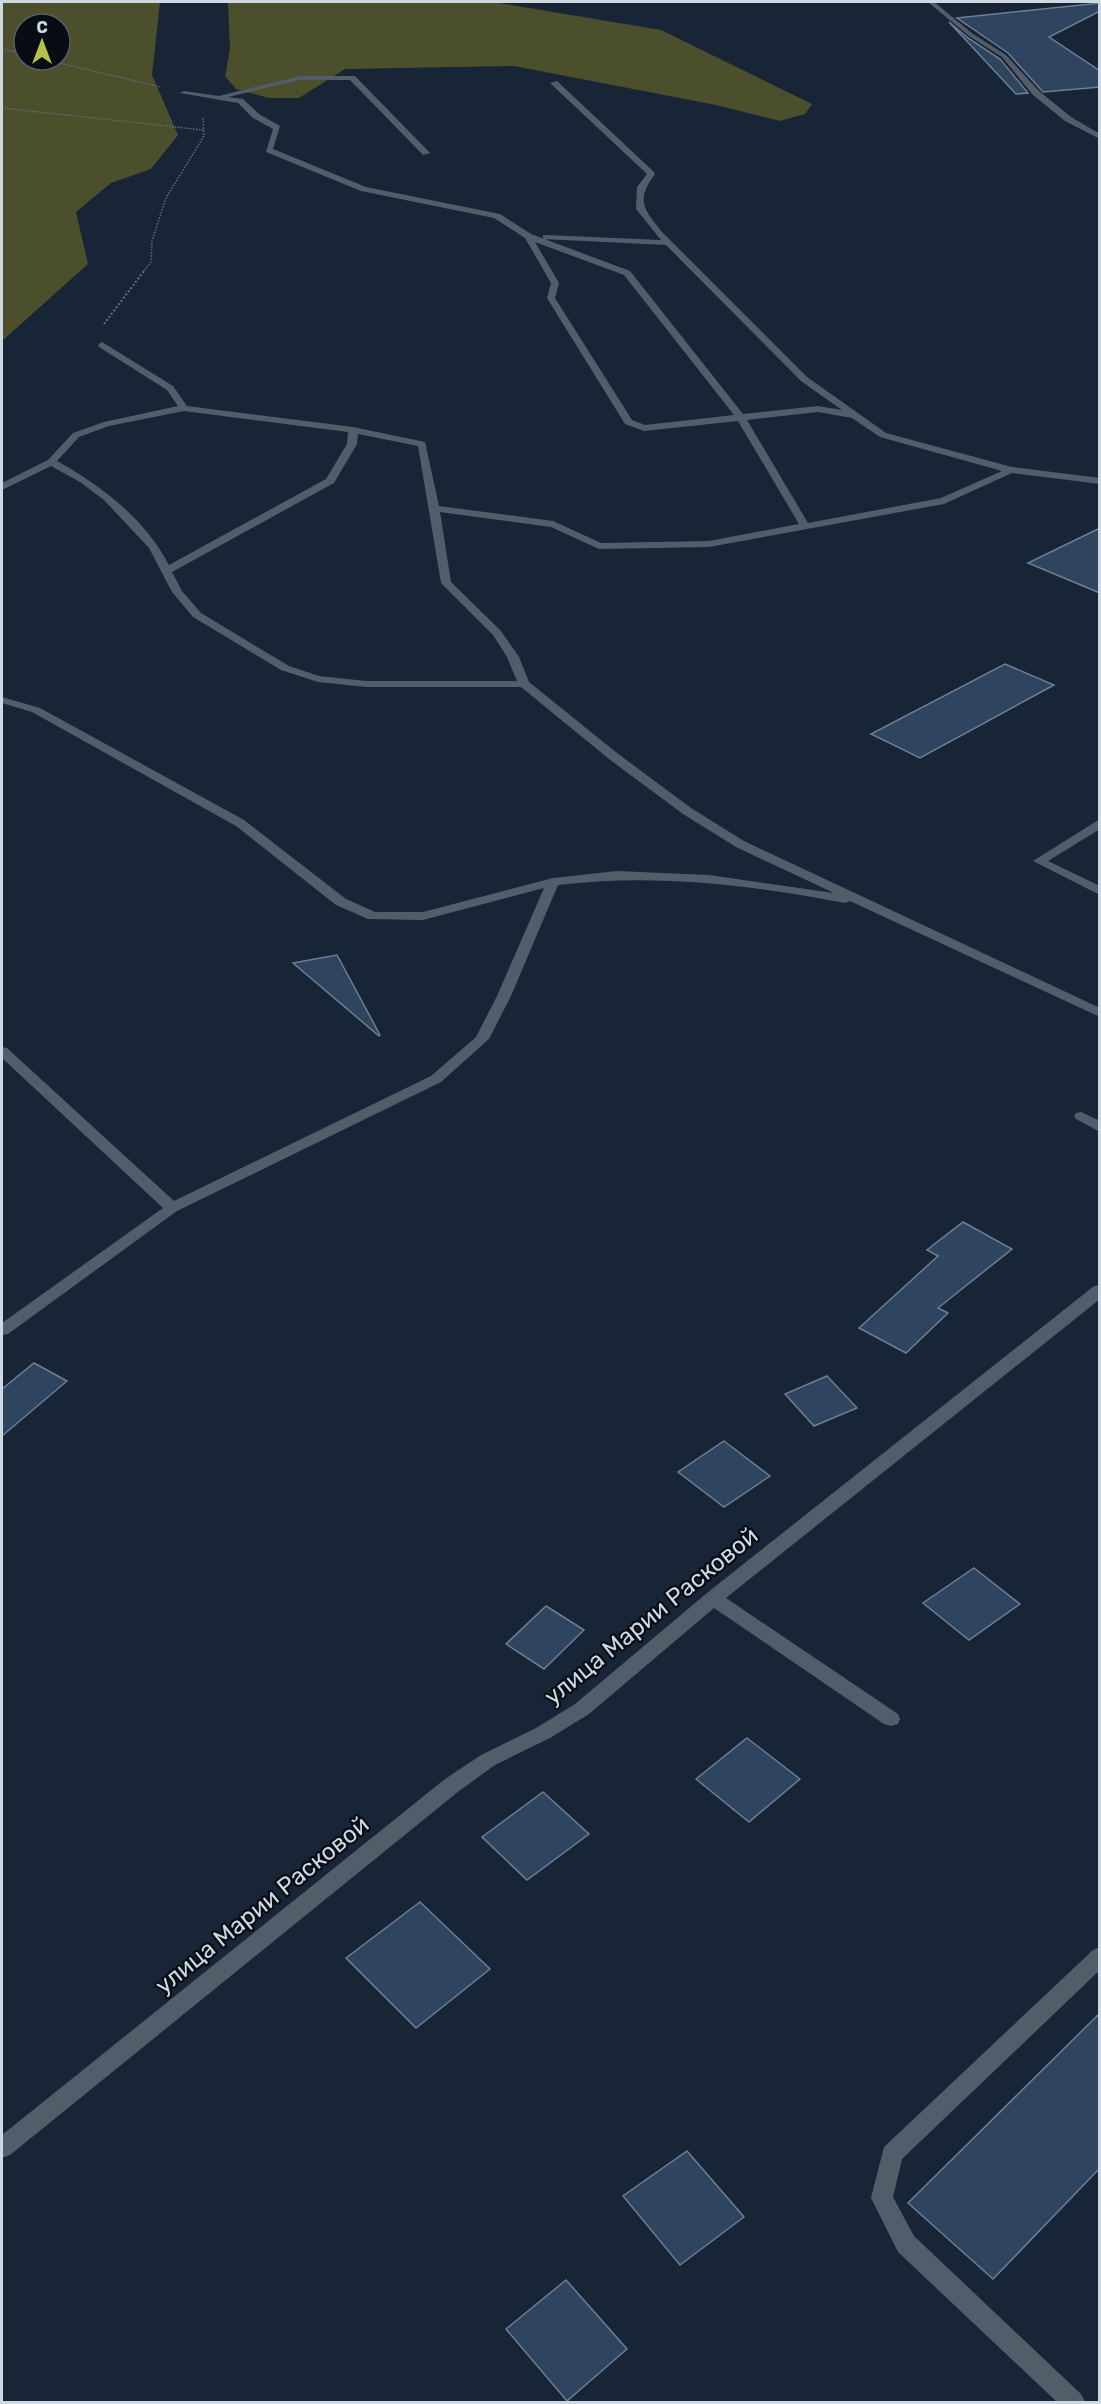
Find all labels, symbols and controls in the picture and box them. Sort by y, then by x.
north arrow [12,12,72,72]
text: С [36,18,48,37]
street label: улица Марии Расковой [539,1521,763,1711]
street label: улица Марии Расковой [150,1810,374,2000]

